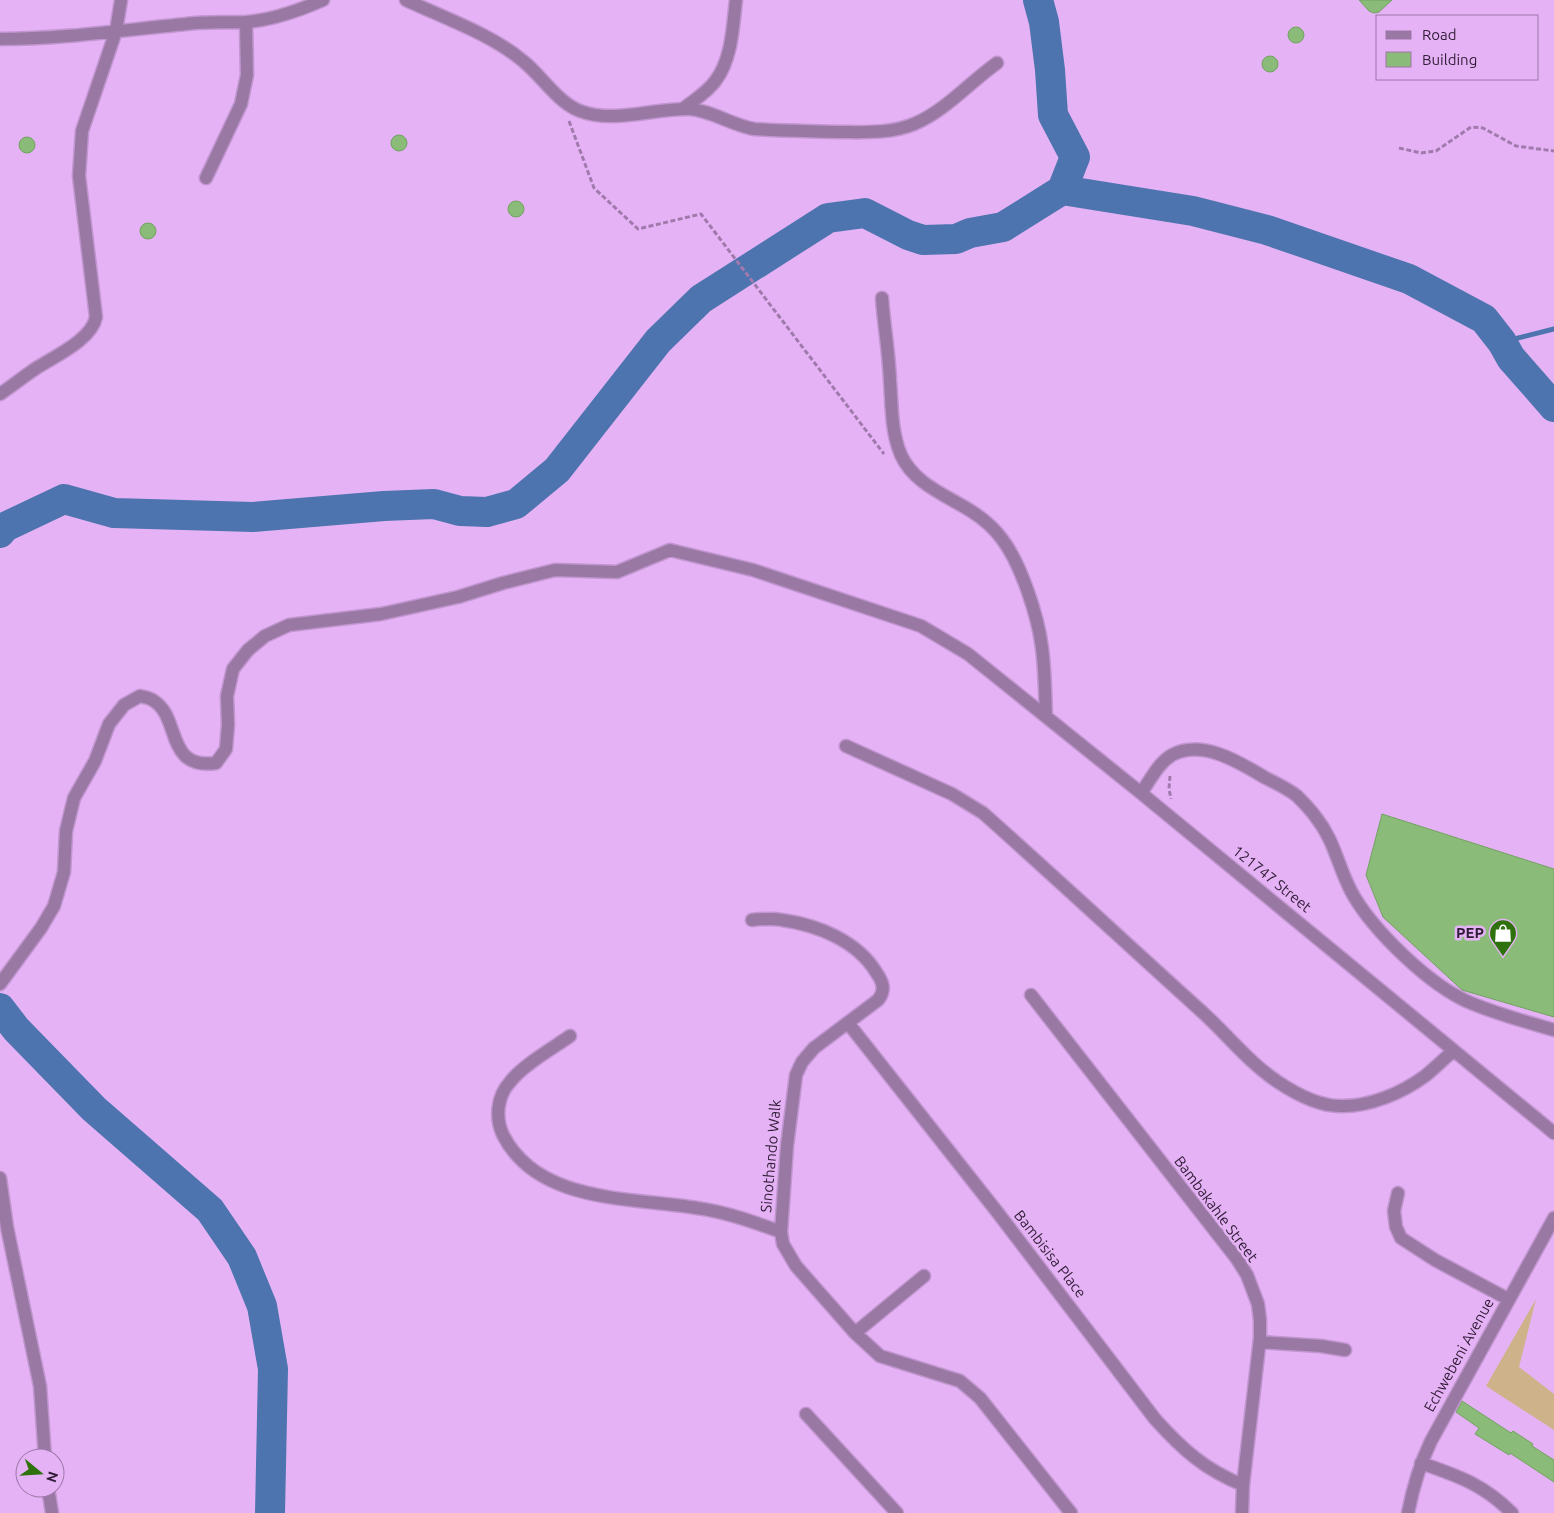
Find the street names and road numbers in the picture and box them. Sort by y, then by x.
street label: 121747 Street [1230,842,1315,916]
street label: Sinothando Walk [757,1098,784,1213]
street label: Bambakahle Street [1171,1152,1262,1265]
street label: Bambisisa Place [1011,1207,1090,1301]
street label: Echwebeni Avenue [1420,1295,1497,1414]

